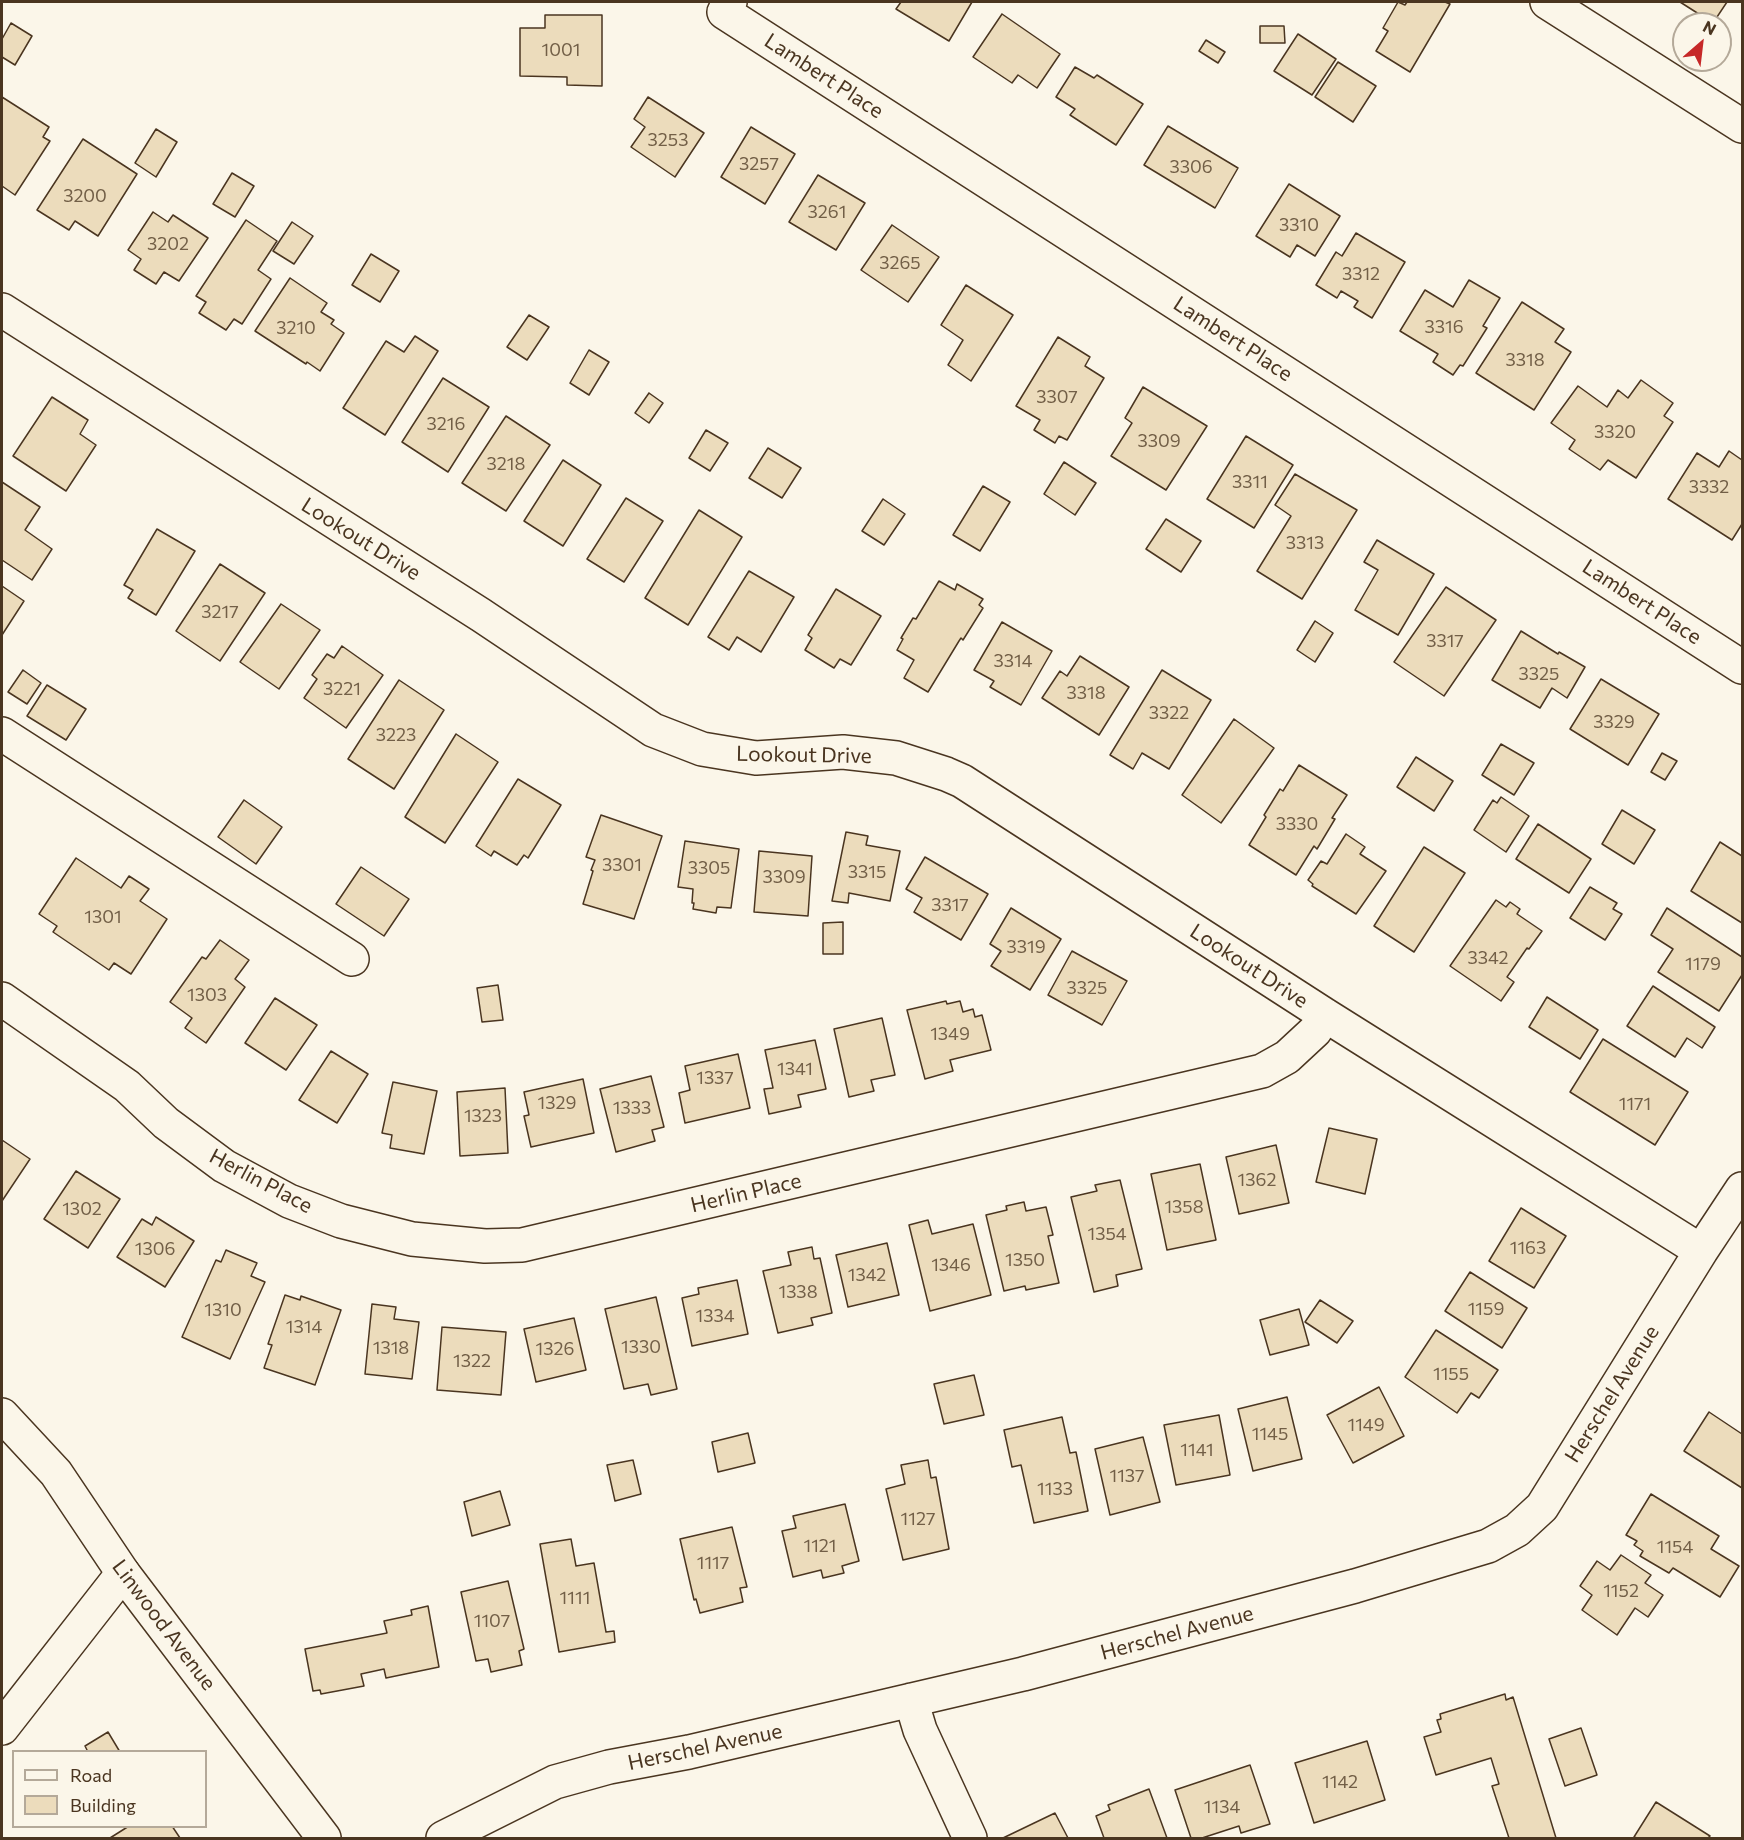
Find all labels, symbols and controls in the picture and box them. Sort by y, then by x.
north arrow [1672,12,1732,72]
text: N [1700,16,1720,39]
street label: Lambert Place [760,28,888,124]
house number: 1001 [542,39,580,61]
house number: 3253 [648,129,688,151]
house number: 3257 [739,153,779,175]
house number: 3306 [1169,156,1213,178]
house number: 3200 [63,185,107,207]
house number: 3261 [808,201,846,223]
house number: 3310 [1279,214,1319,236]
house number: 3202 [147,233,189,255]
house number: 3265 [879,252,921,274]
house number: 3312 [1342,263,1380,285]
street label: Lambert Place [1169,291,1297,387]
house number: 3316 [1424,316,1464,338]
house number: 3210 [276,317,316,339]
house number: 3318 [1505,349,1545,371]
house number: 3307 [1036,386,1078,408]
house number: 3216 [427,413,465,435]
house number: 3320 [1594,421,1636,443]
house number: 3309 [1137,430,1181,452]
house number: 3218 [487,453,525,475]
house number: 3311 [1232,471,1268,493]
house number: 3332 [1689,476,1729,498]
street label: Lookout Drive [297,492,425,586]
house number: 3313 [1286,532,1324,554]
street label: Lambert Place [1578,554,1706,650]
house number: 3217 [201,601,239,623]
house number: 3317 [1426,630,1464,652]
house number: 3314 [994,650,1032,672]
house number: 3325 [1519,663,1559,685]
house number: 3221 [323,678,361,700]
house number: 3318 [1066,682,1106,704]
house number: 3322 [1149,702,1189,724]
house number: 3329 [1593,711,1635,733]
house number: 3223 [376,724,416,746]
street label: Lookout Drive [736,741,872,769]
house number: 3330 [1276,813,1318,835]
house number: 3301 [602,854,642,876]
house number: 3305 [688,857,730,879]
house number: 3315 [848,861,886,883]
house number: 3309 [762,866,806,888]
house number: 3317 [931,894,969,916]
house number: 1301 [84,906,122,928]
street label: Lookout Drive [1185,918,1313,1014]
house number: 3319 [1006,936,1046,958]
house number: 3342 [1467,947,1509,969]
house number: 1179 [1685,953,1721,975]
house number: 3325 [1067,977,1107,999]
house number: 1303 [187,984,227,1006]
house number: 1349 [930,1023,970,1045]
house number: 1341 [777,1058,813,1080]
house number: 1337 [696,1067,734,1089]
house number: 1329 [538,1092,576,1114]
house number: 1171 [1619,1093,1651,1115]
house number: 1333 [613,1097,651,1119]
house number: 1323 [464,1105,502,1127]
street label: Herlin Place [205,1143,317,1219]
street label: Herlin Place [688,1168,804,1218]
house number: 1362 [1238,1169,1276,1191]
house number: 1358 [1164,1196,1204,1218]
house number: 1302 [62,1198,102,1220]
house number: 1354 [1087,1223,1127,1245]
house number: 1163 [1510,1237,1546,1259]
house number: 1306 [135,1238,175,1260]
house number: 1350 [1005,1249,1045,1271]
house number: 1346 [931,1254,971,1276]
house number: 1342 [848,1264,886,1286]
house number: 1338 [778,1281,818,1303]
house number: 1159 [1468,1298,1504,1320]
house number: 1310 [204,1299,242,1321]
house number: 1334 [696,1305,734,1327]
house number: 1314 [286,1316,322,1338]
street label: Herschel Avenue [1560,1321,1664,1467]
house number: 1330 [621,1336,661,1358]
house number: 1318 [373,1337,409,1359]
house number: 1326 [536,1338,574,1360]
house number: 1322 [453,1350,491,1372]
house number: 1155 [1433,1363,1469,1385]
house number: 1149 [1347,1414,1385,1436]
house number: 1145 [1252,1423,1288,1445]
house number: 1141 [1180,1439,1214,1461]
house number: 1137 [1109,1465,1145,1487]
house number: 1133 [1037,1478,1073,1500]
house number: 1127 [901,1508,935,1530]
house number: 1121 [803,1535,837,1557]
house number: 1154 [1657,1536,1693,1558]
house number: 1117 [697,1552,729,1574]
street label: Linwood Avenue [107,1555,221,1695]
house number: 1152 [1603,1580,1639,1602]
house number: 1111 [560,1587,590,1609]
street label: Herschel Avenue [1098,1600,1256,1666]
house number: 1107 [474,1610,510,1632]
street label: Herschel Avenue [625,1718,785,1776]
legend [12,1750,207,1828]
text: Road [70,1764,112,1786]
house number: 1142 [1322,1771,1358,1793]
text: Building [70,1794,136,1816]
house number: 1134 [1204,1796,1240,1818]

